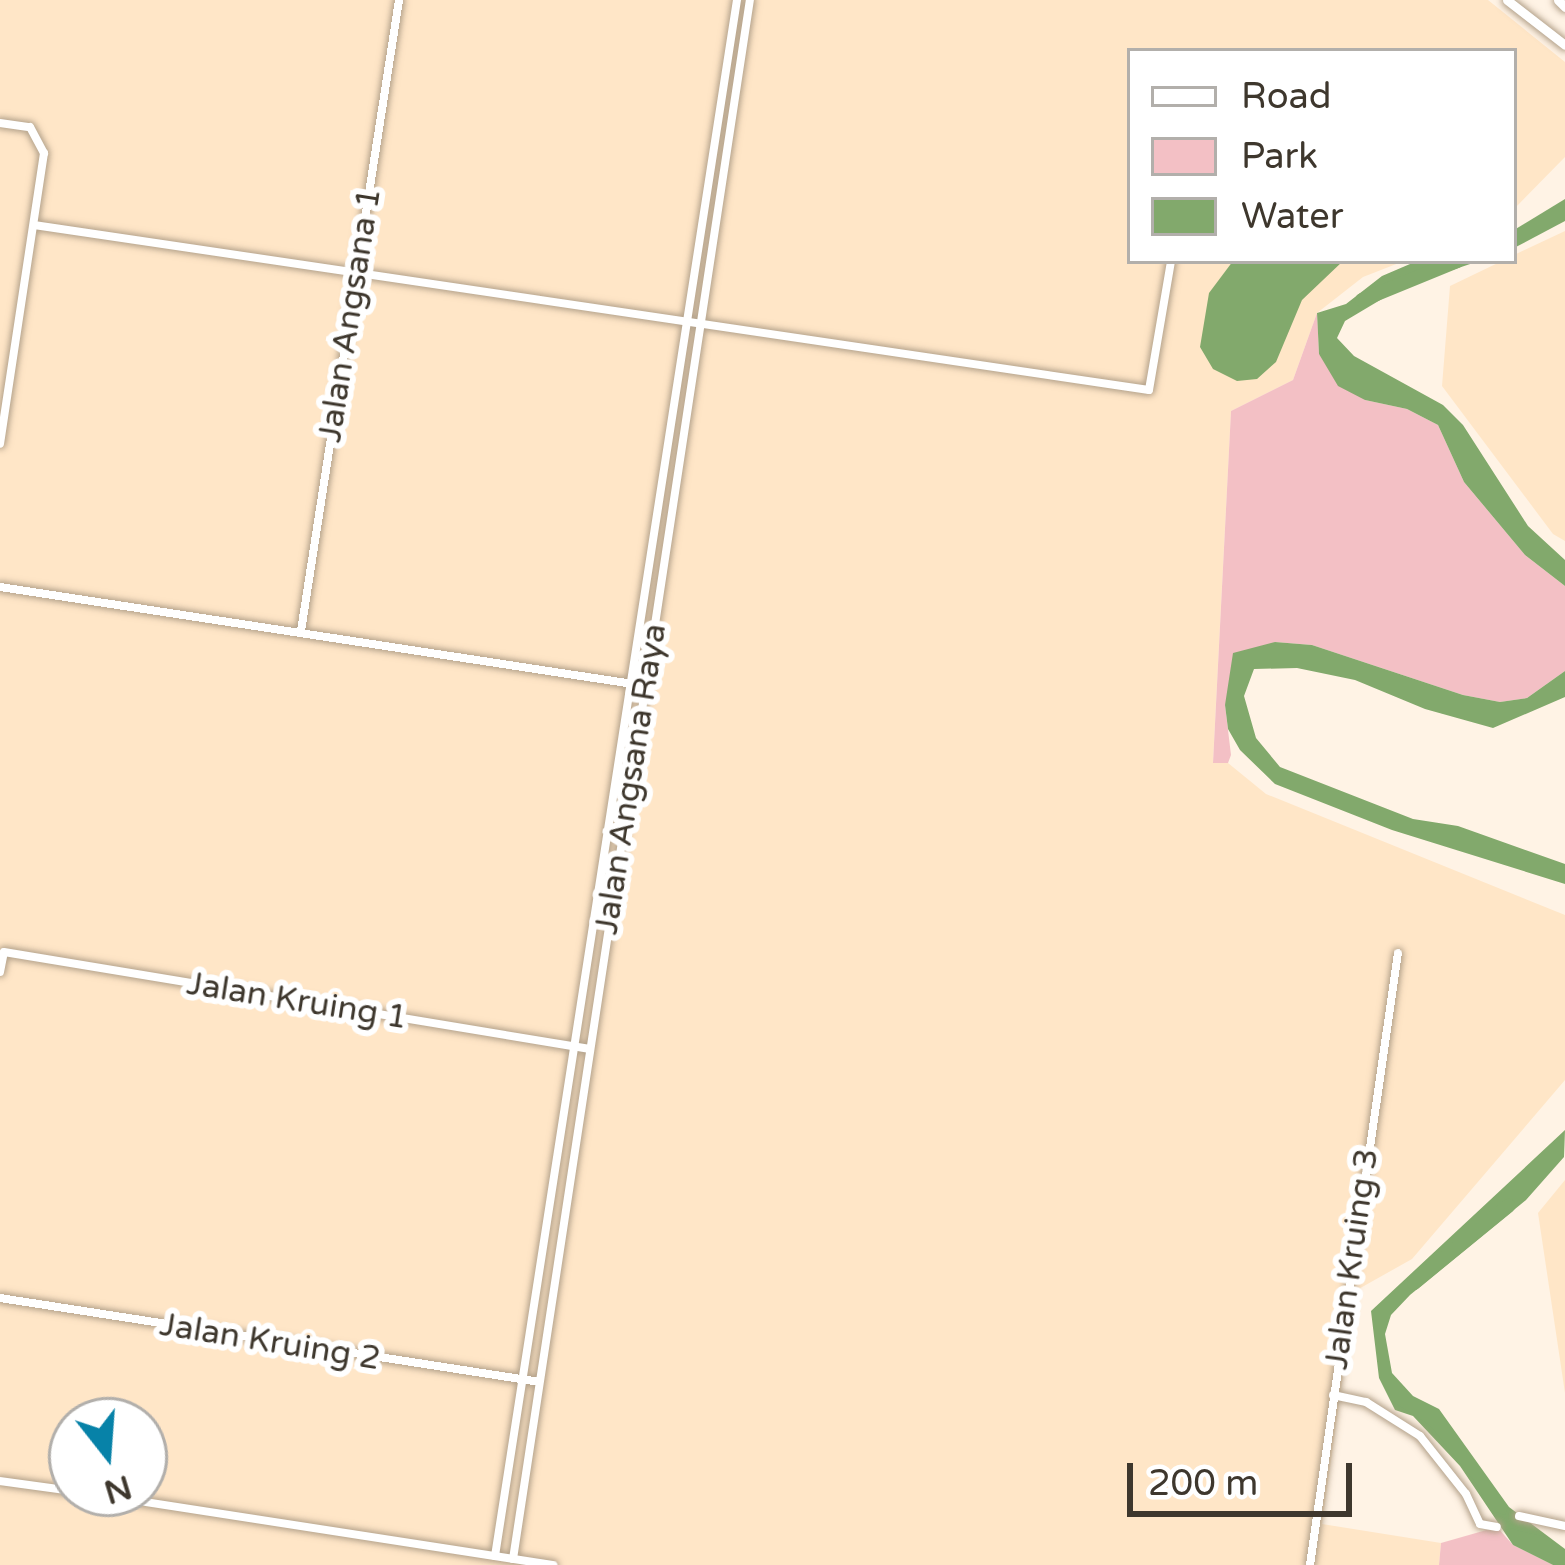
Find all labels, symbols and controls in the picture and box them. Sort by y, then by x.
legend [1127,48,1517,264]
text: Road [1241,75,1331,118]
text: Park [1241,135,1318,178]
street label: Jalan Angsana 1 [310,185,390,445]
text: Water [1241,195,1343,238]
street label: Jalan Angsana Raya [587,621,675,937]
street label: Jalan Kruing 1 [184,964,410,1038]
street label: Jalan Kruing 3 [1317,1146,1387,1372]
street label: Jalan Kruing 2 [157,1305,383,1379]
north arrow [48,1397,168,1517]
scale bar [1133,1439,1358,1513]
text: 200 m [1148,1462,1258,1505]
text: N [99,1467,136,1512]

